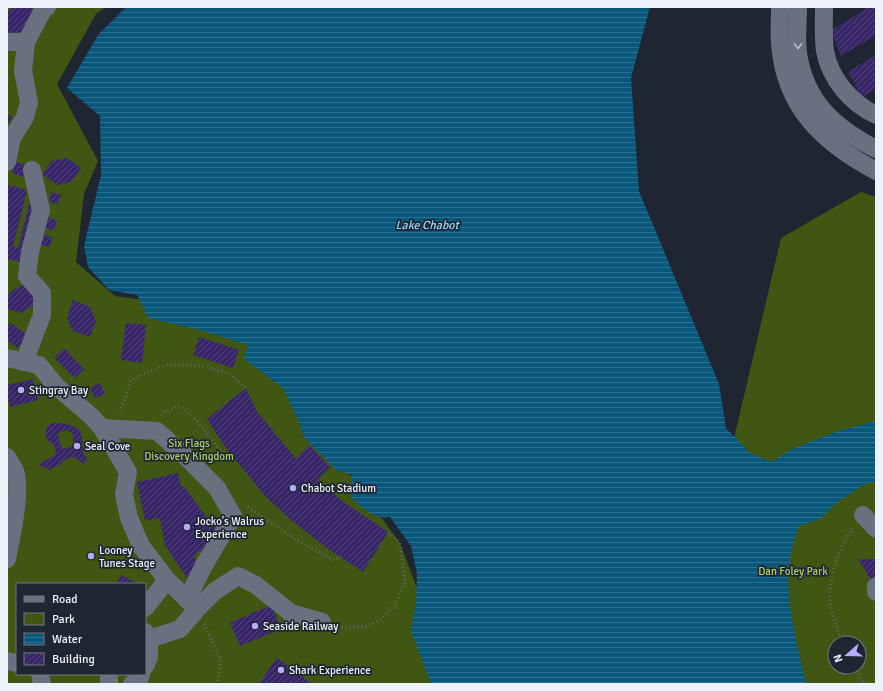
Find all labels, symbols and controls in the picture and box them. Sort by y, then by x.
one-way arrow [794,43,802,49]
water label: Lake Chabot [395,218,460,233]
place label: Stingray Bay [29,384,89,397]
marker: Stingray Bay [16,385,26,395]
park label: Six Flags Discovery Kingdom [144,437,234,463]
place label: Seal Cove [85,440,130,453]
marker: Seal Cove [72,441,82,451]
place label: Chabot Stadium [301,482,376,495]
marker: Chabot Stadium [288,483,298,493]
place label: Jocko's Walrus Experience [195,515,264,541]
marker: Jocko's Walrus Experience [182,522,192,532]
place label: Looney Tunes Stage [99,544,155,570]
marker: Looney Tunes Stage [86,551,96,561]
park label: Dan Foley Park [758,565,828,578]
legend [16,583,146,675]
text: Road [52,592,78,607]
text: Park [52,612,75,627]
place label: Seaside Railway [263,620,339,633]
marker: Seaside Railway [250,621,260,631]
text: Water [52,632,83,647]
north arrow [827,635,867,675]
text: Building [52,652,95,667]
text: N [831,652,845,664]
place label: Shark Experience [289,664,371,677]
marker: Shark Experience [276,665,286,675]

